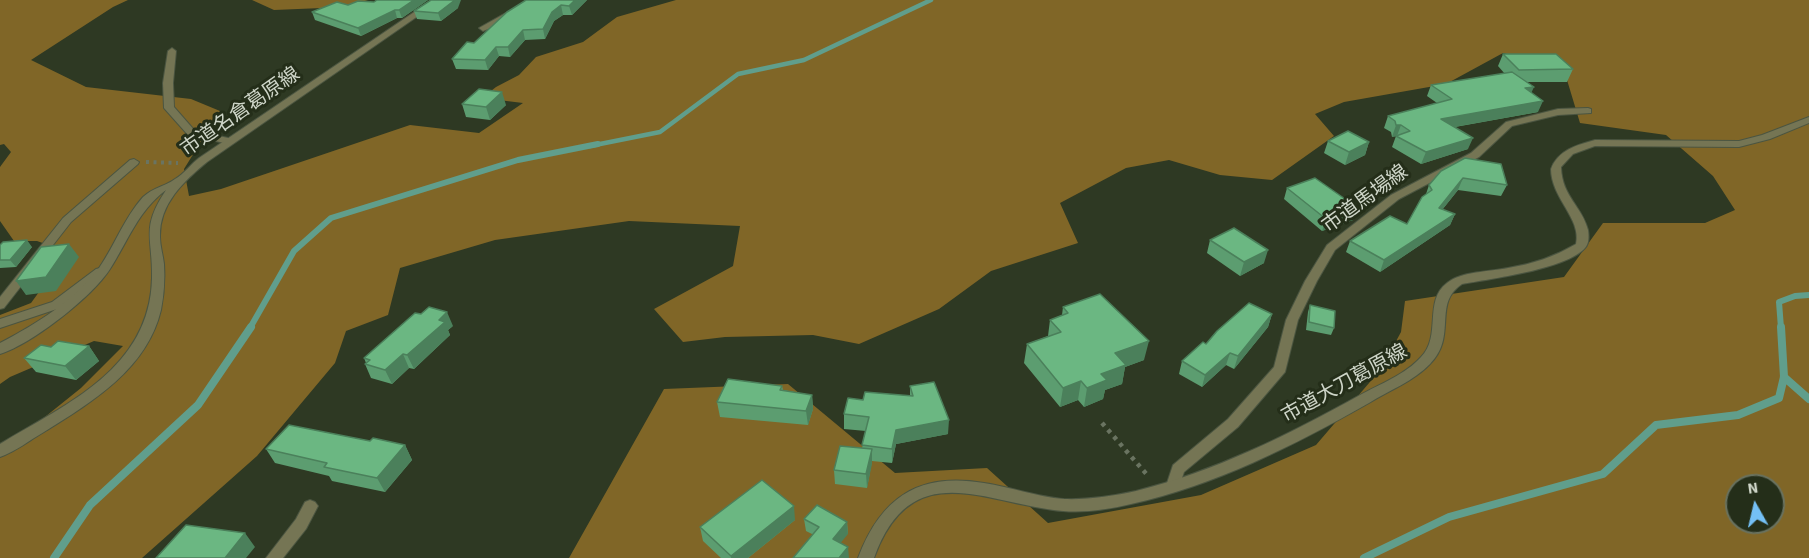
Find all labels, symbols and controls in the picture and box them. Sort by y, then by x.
street label: 市道名倉葛原線 [177,63,305,163]
street label: 市道馬場線 [1318,161,1414,239]
street label: 市道大刀葛原線 [1278,341,1412,429]
north arrow [1725,474,1785,534]
text: N [1746,477,1760,500]

